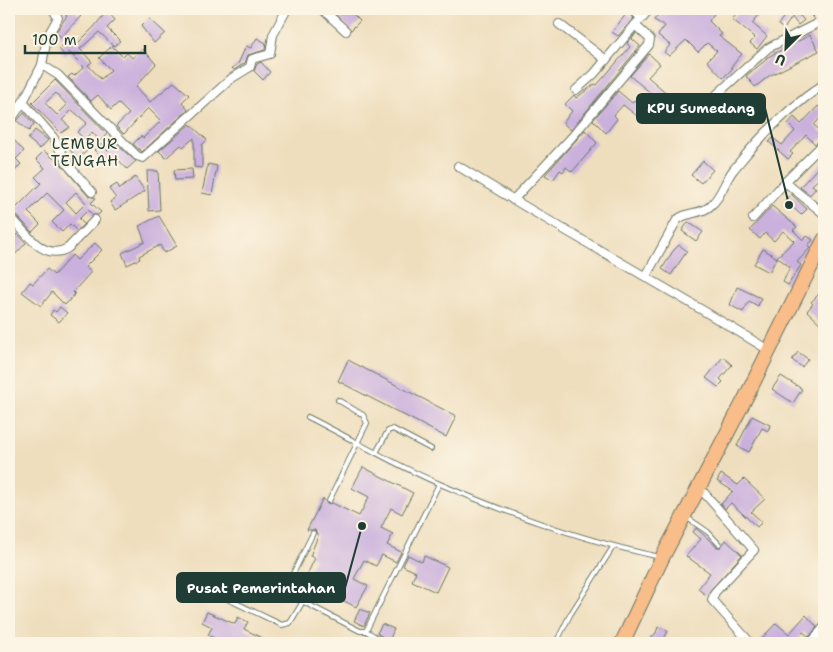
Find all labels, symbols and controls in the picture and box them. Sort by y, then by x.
scale bar [25,22,145,54]
north arrow [760,22,810,72]
text: 100 m [32,30,77,50]
text: U [773,50,789,70]
callout: KPU Sumedang [637,94,765,123]
text: KPU Sumedang [647,99,755,117]
district label: LEMBUR TENGAH [51,134,119,171]
callout: Pusat Pemerintahan [177,573,345,602]
text: Pusat Pemerintahan [187,579,335,597]

